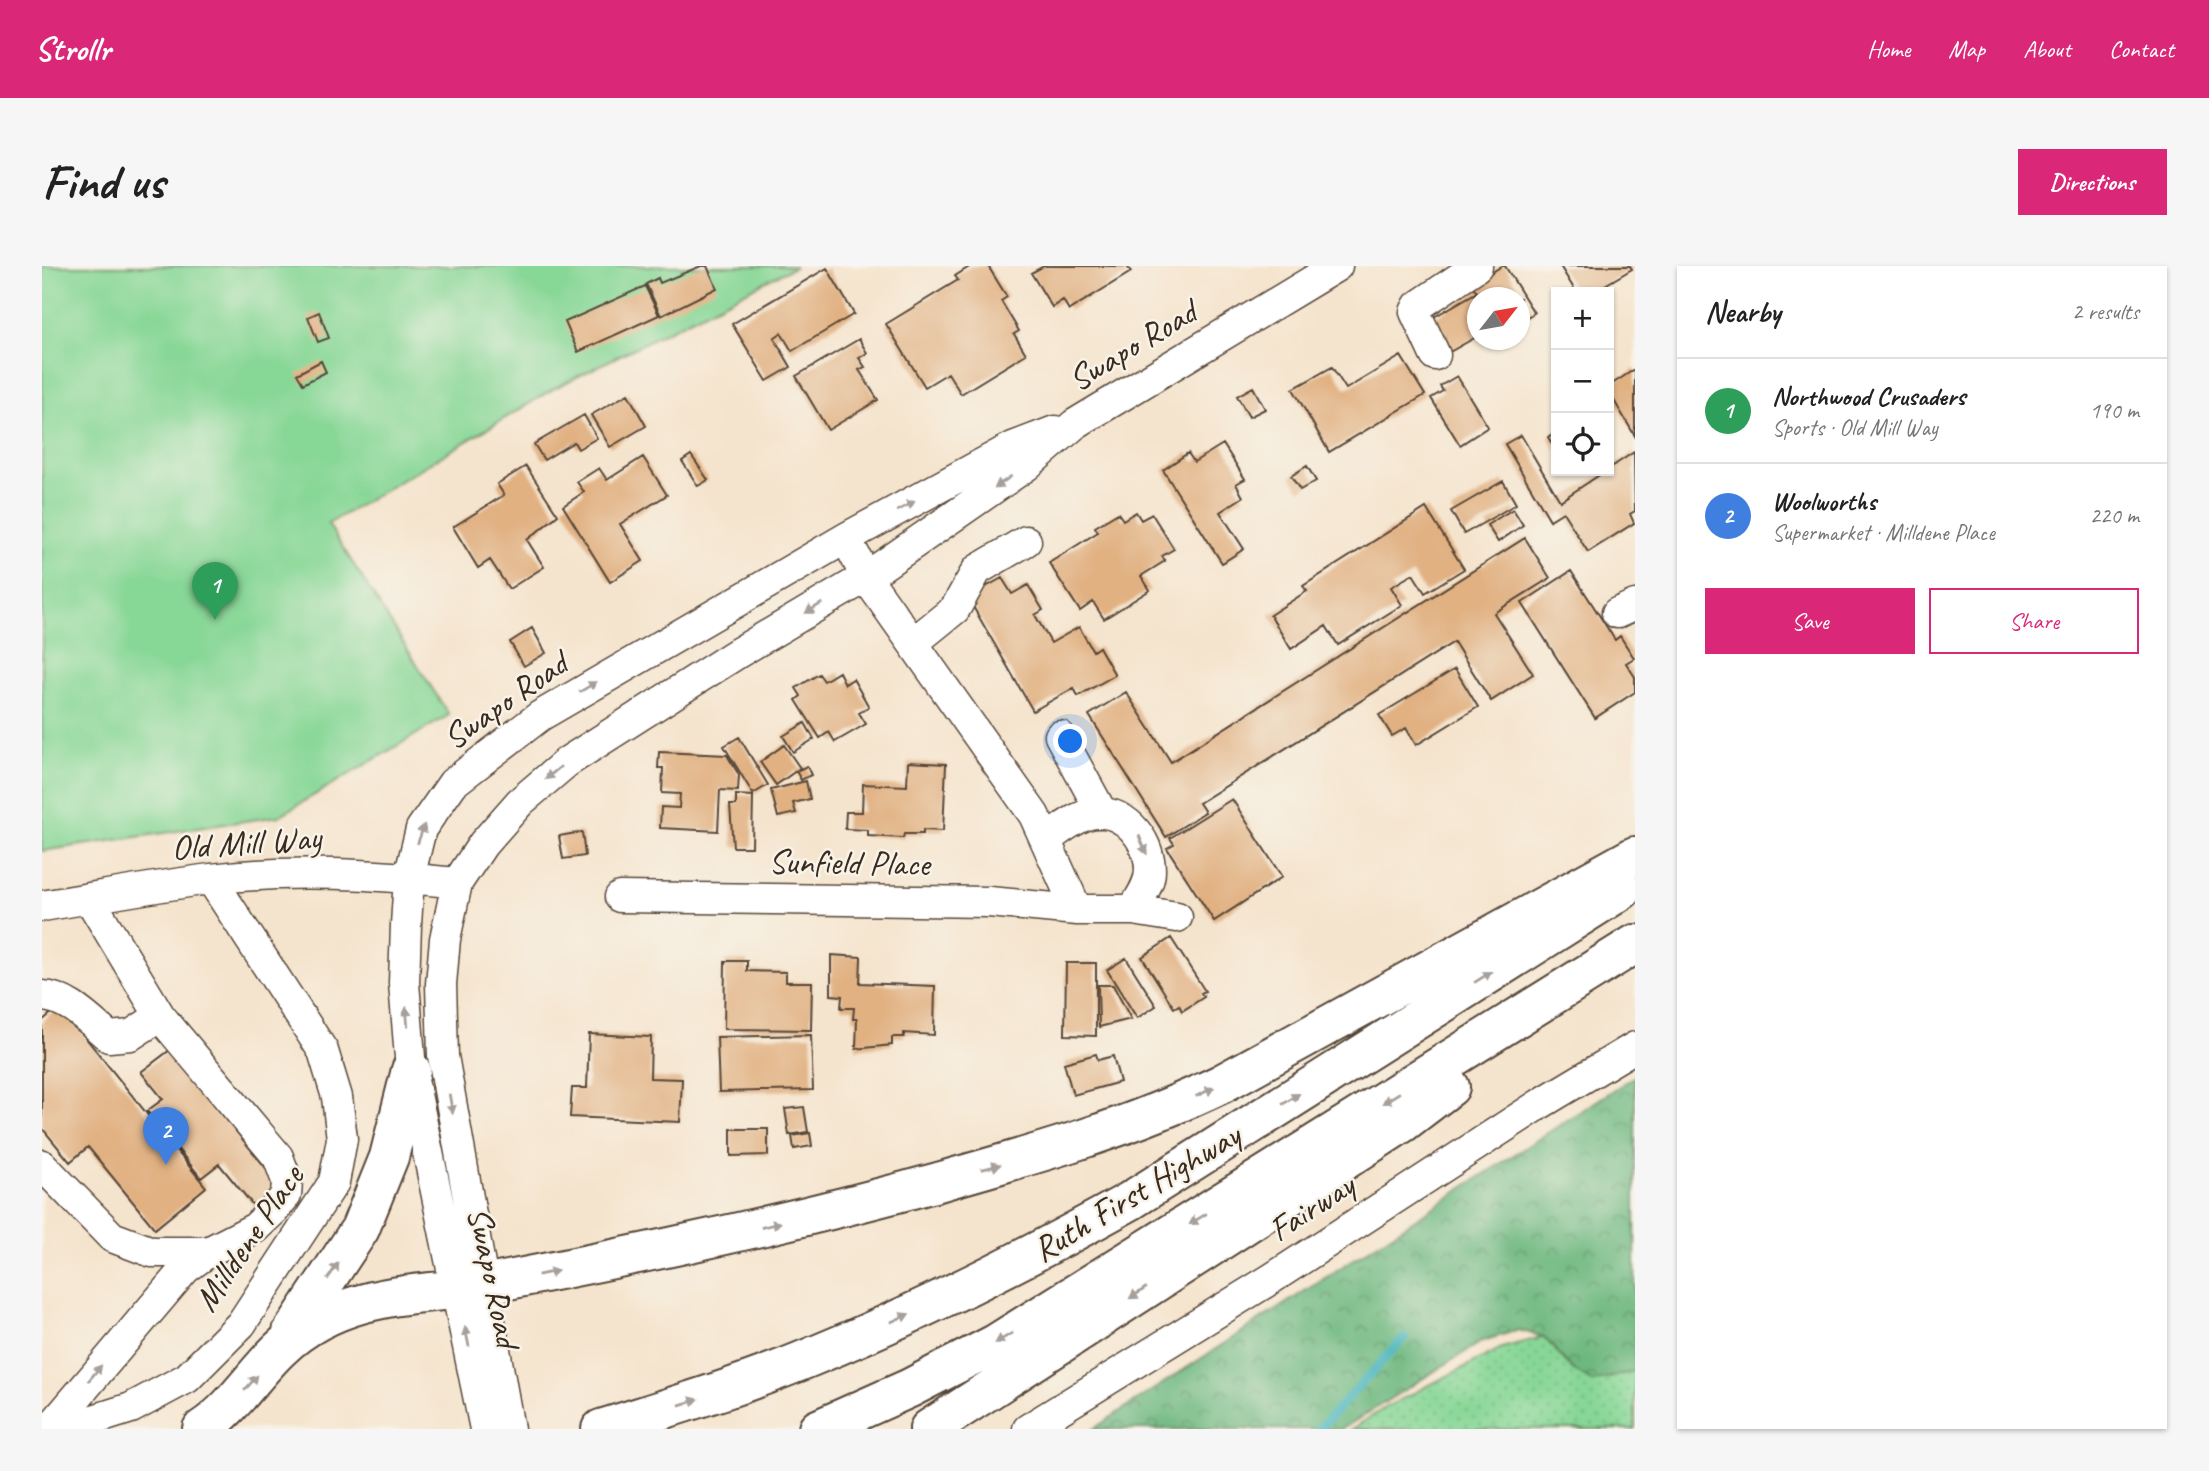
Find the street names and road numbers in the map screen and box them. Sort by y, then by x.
street label: Swapo Road [1060,287,1209,401]
street label: Swapo Road [434,638,581,760]
street label: Old Mill Way [170,815,324,870]
street label: Sunfield Place [768,839,933,886]
street label: Ruth First Highway [1024,1111,1251,1272]
street label: Milldene Place [183,1154,315,1320]
street label: Fairway [1260,1161,1365,1252]
street label: Swapo Road [457,1203,531,1356]

